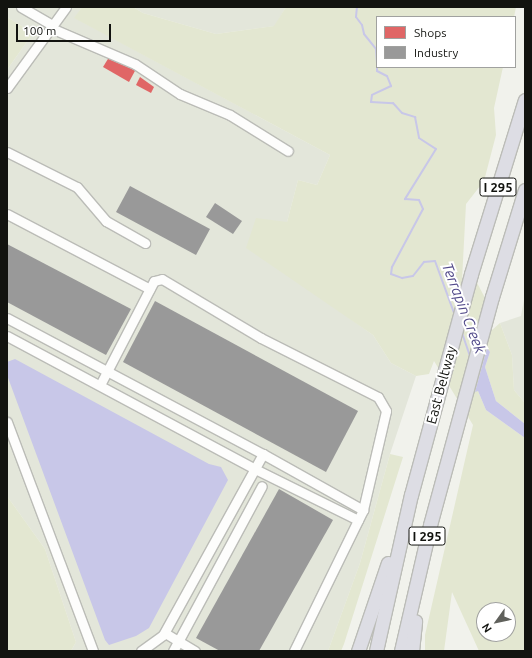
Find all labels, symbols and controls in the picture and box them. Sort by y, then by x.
scale bar [18,16,113,42]
legend [376,16,516,68]
text: 100 m [23,24,56,37]
text: Shops [414,26,446,39]
text: Industry [414,46,458,59]
road number: I 295 [479,176,517,198]
water label: Terrapin Creek [438,260,490,356]
street label: East Beltway [422,344,460,426]
road number: I 295 [408,525,446,547]
north arrow [476,602,516,642]
text: N [480,621,494,635]

